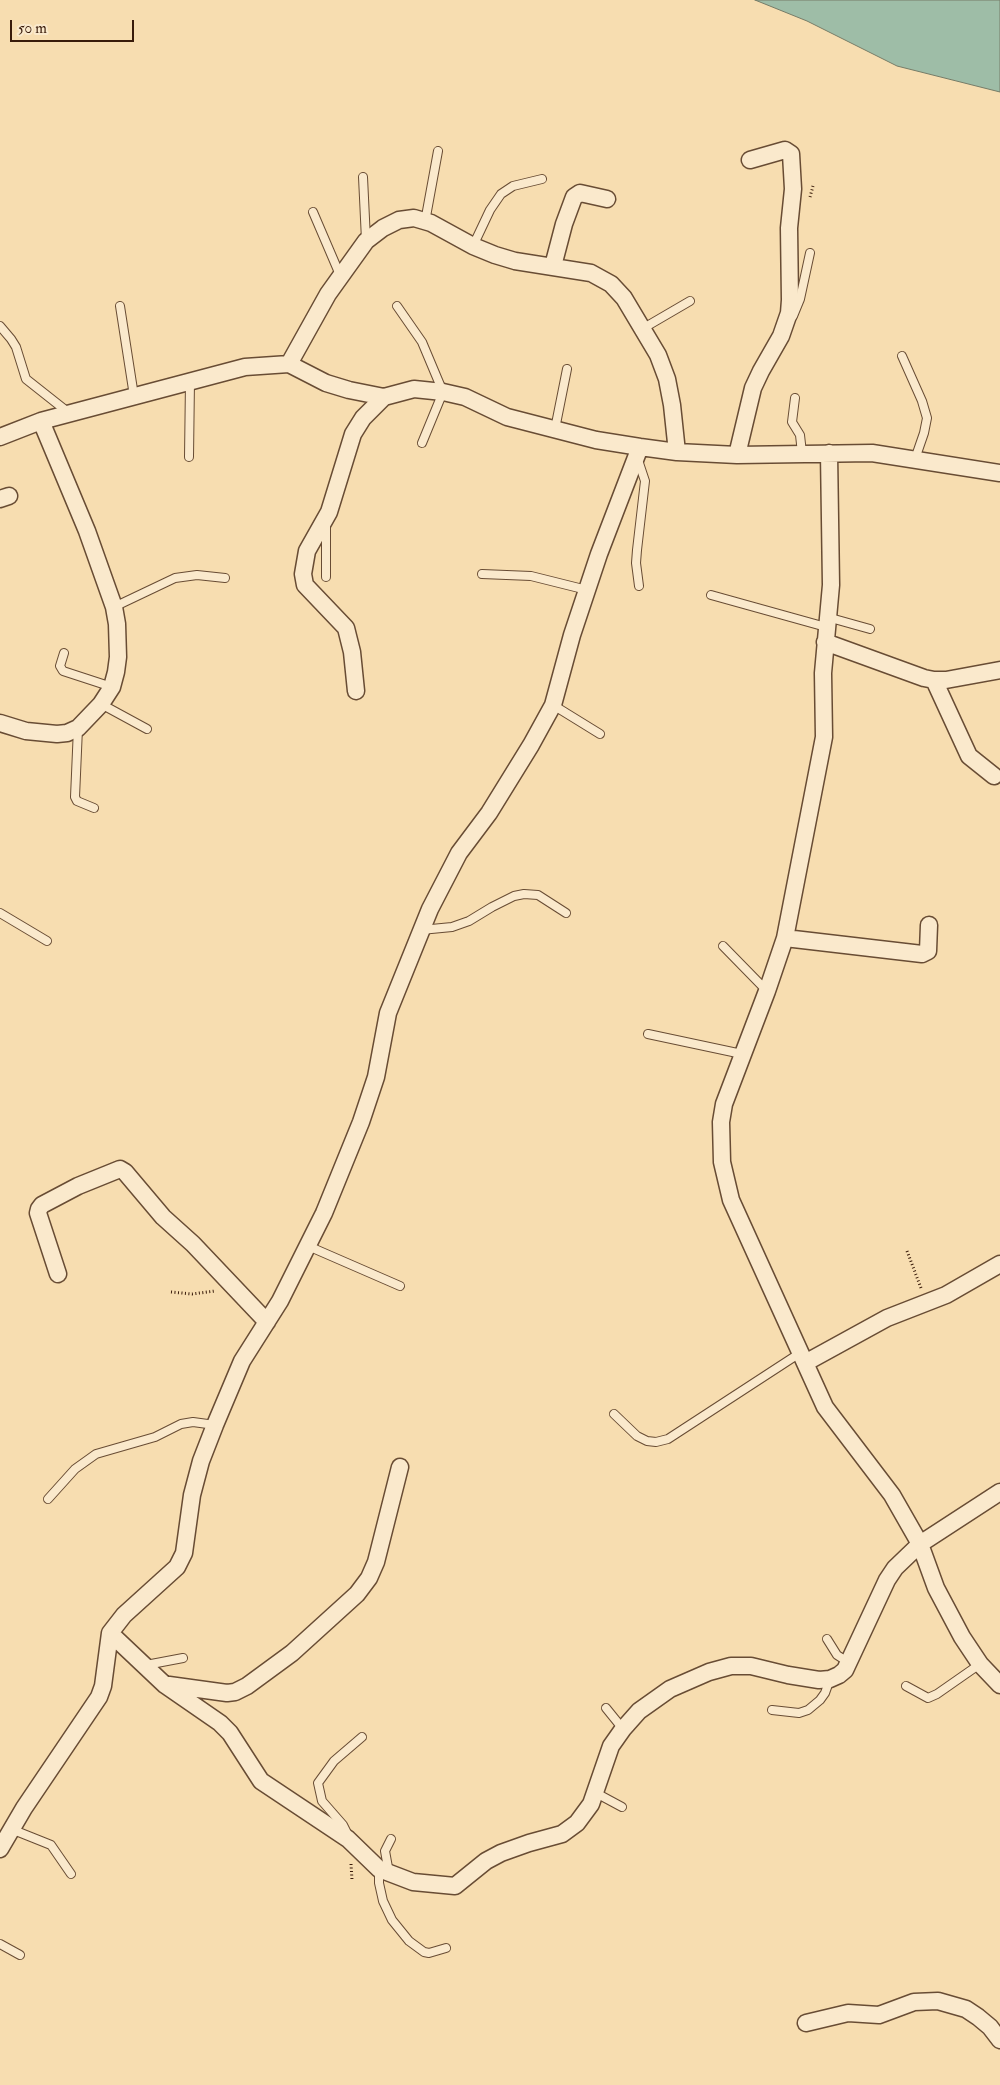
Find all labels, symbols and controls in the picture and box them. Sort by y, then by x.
scale bar [12,10,136,42]
text: 50 m [18,19,47,38]

